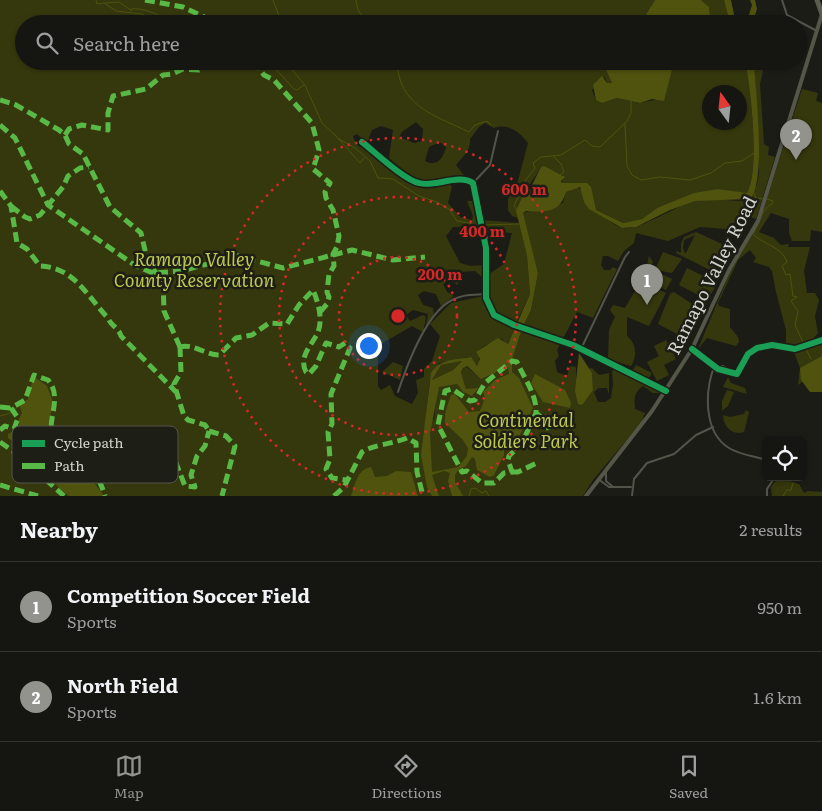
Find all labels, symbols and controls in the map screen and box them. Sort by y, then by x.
search box [15,15,807,70]
icon: search [33,29,61,57]
text: Search here [73,29,180,57]
north arrow [702,85,747,130]
pin: 2 [780,119,812,160]
text: 600 m [501,177,547,200]
street label: Ramapo Valley Road [659,191,763,359]
text: 400 m [459,219,505,242]
park label: Ramapo Valley County Reservation [114,245,275,293]
text: 200 m [418,262,462,285]
pin: 1 [631,264,663,305]
centre of rings [389,307,407,325]
your location [356,333,382,359]
park label: Continental Soldiers Park [474,406,578,454]
legend [12,426,178,483]
text: Cycle path [54,432,123,452]
map controls [762,436,807,481]
button: locate [762,436,807,481]
text: Path [54,455,84,475]
text: Nearby [20,513,98,544]
text: 2 results [739,517,802,541]
text: Competition Soccer Field [67,581,310,609]
text: 1 [33,595,39,619]
text: 950 m [758,595,802,619]
text: Sports [67,609,117,633]
text: North Field [67,671,178,699]
text: 2 [32,685,40,709]
text: 1.6 km [753,685,802,709]
text: Sports [67,699,117,723]
tab: Map [114,752,144,802]
tab: Directions [371,752,441,802]
tab: Saved [669,752,708,802]

